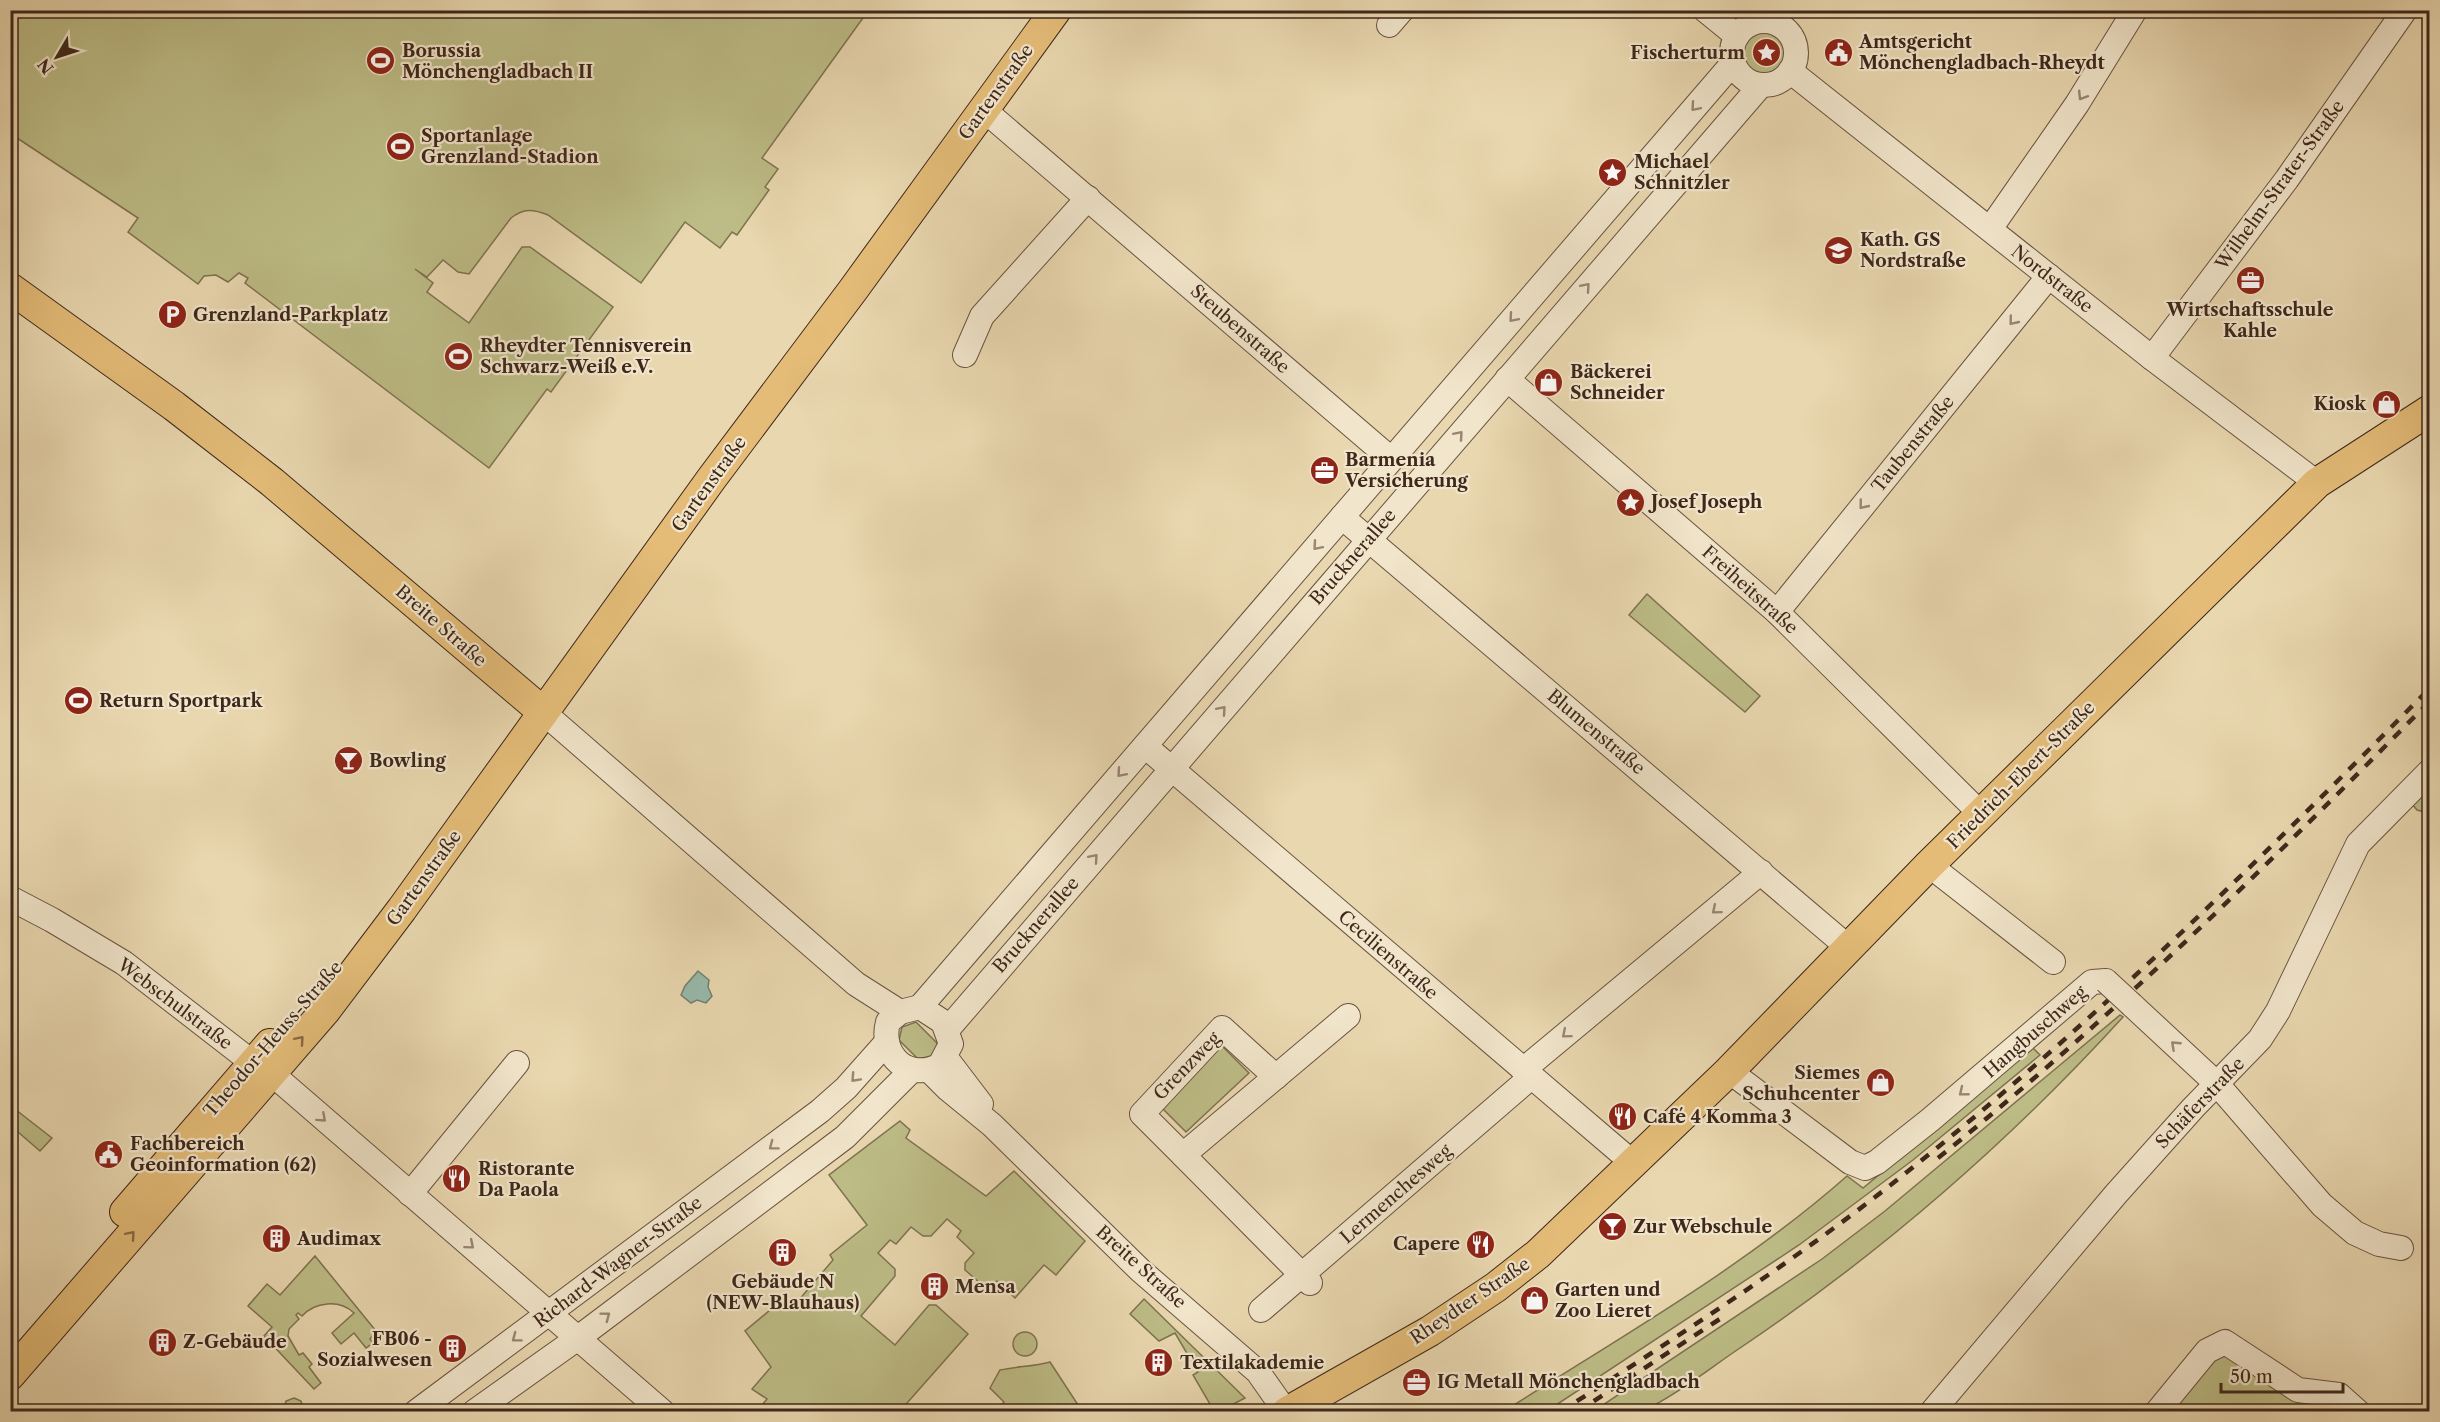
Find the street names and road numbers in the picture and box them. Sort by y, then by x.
street label: Gartenstraße [954,40,1038,144]
street label: Wilhelm-Strater-Straße [2210,96,2349,275]
street label: Nordstraße [2007,240,2097,318]
street label: Steubenstraße [1186,280,1294,378]
street label: Taubenstraße [1867,391,1959,497]
street label: Gartenstraße [667,432,751,536]
street label: Brucknerallee [1305,504,1401,610]
street label: Freiheitstraße [1698,541,1802,639]
street label: Breite Straße [391,581,491,671]
street label: Blumenstraße [1543,685,1649,779]
street label: Friedrich-Ebert-Straße [1943,697,2099,853]
street label: Gartenstraße [382,826,466,930]
street label: Brucknerallee [988,872,1084,978]
street label: Cecilienstraße [1334,906,1442,1004]
street label: Webschulstraße [113,953,237,1054]
street label: Theodor-Heuss-Straße [199,956,347,1122]
street label: Hangbuschweg [1979,981,2091,1083]
street label: Grenzweg [1149,1027,1225,1105]
street label: Schäferstraße [2151,1053,2249,1153]
street label: Lermenchesweg [1336,1139,1456,1248]
street label: Richard-Wagner-Straße [530,1192,706,1332]
street label: Breite Straße [1092,1221,1190,1313]
street label: Rheydter Straße [1406,1253,1534,1349]

